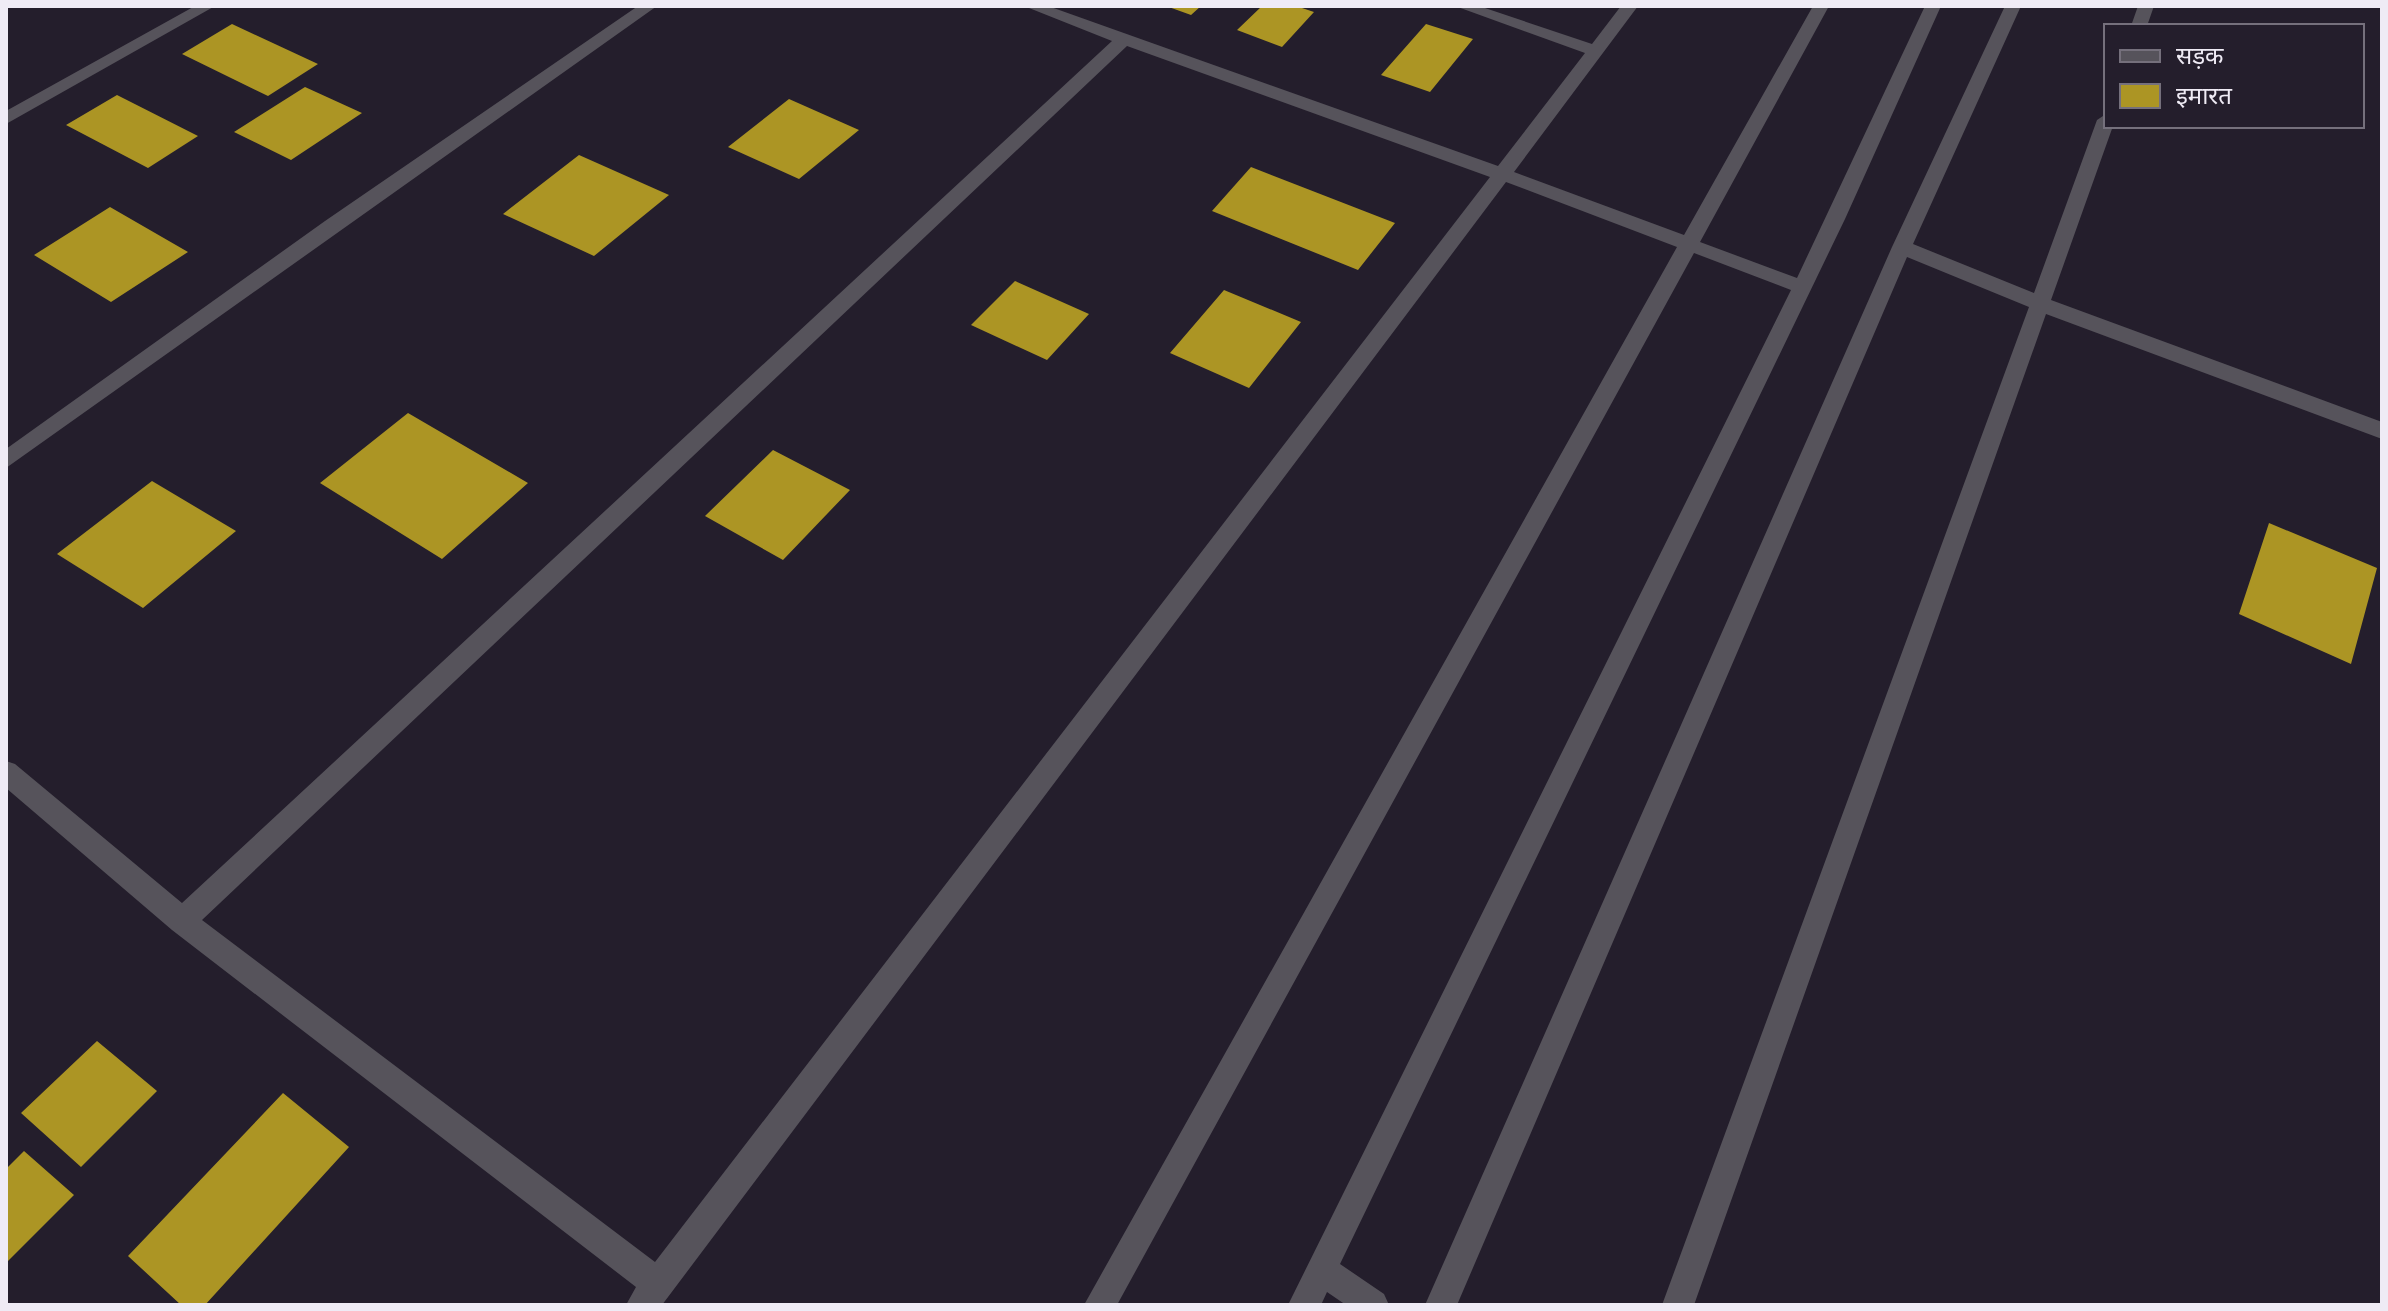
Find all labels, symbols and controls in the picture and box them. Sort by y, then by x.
legend [2104,24,2364,128]
text: सड़क [2176,42,2224,71]
text: इमारत [2176,82,2233,111]

